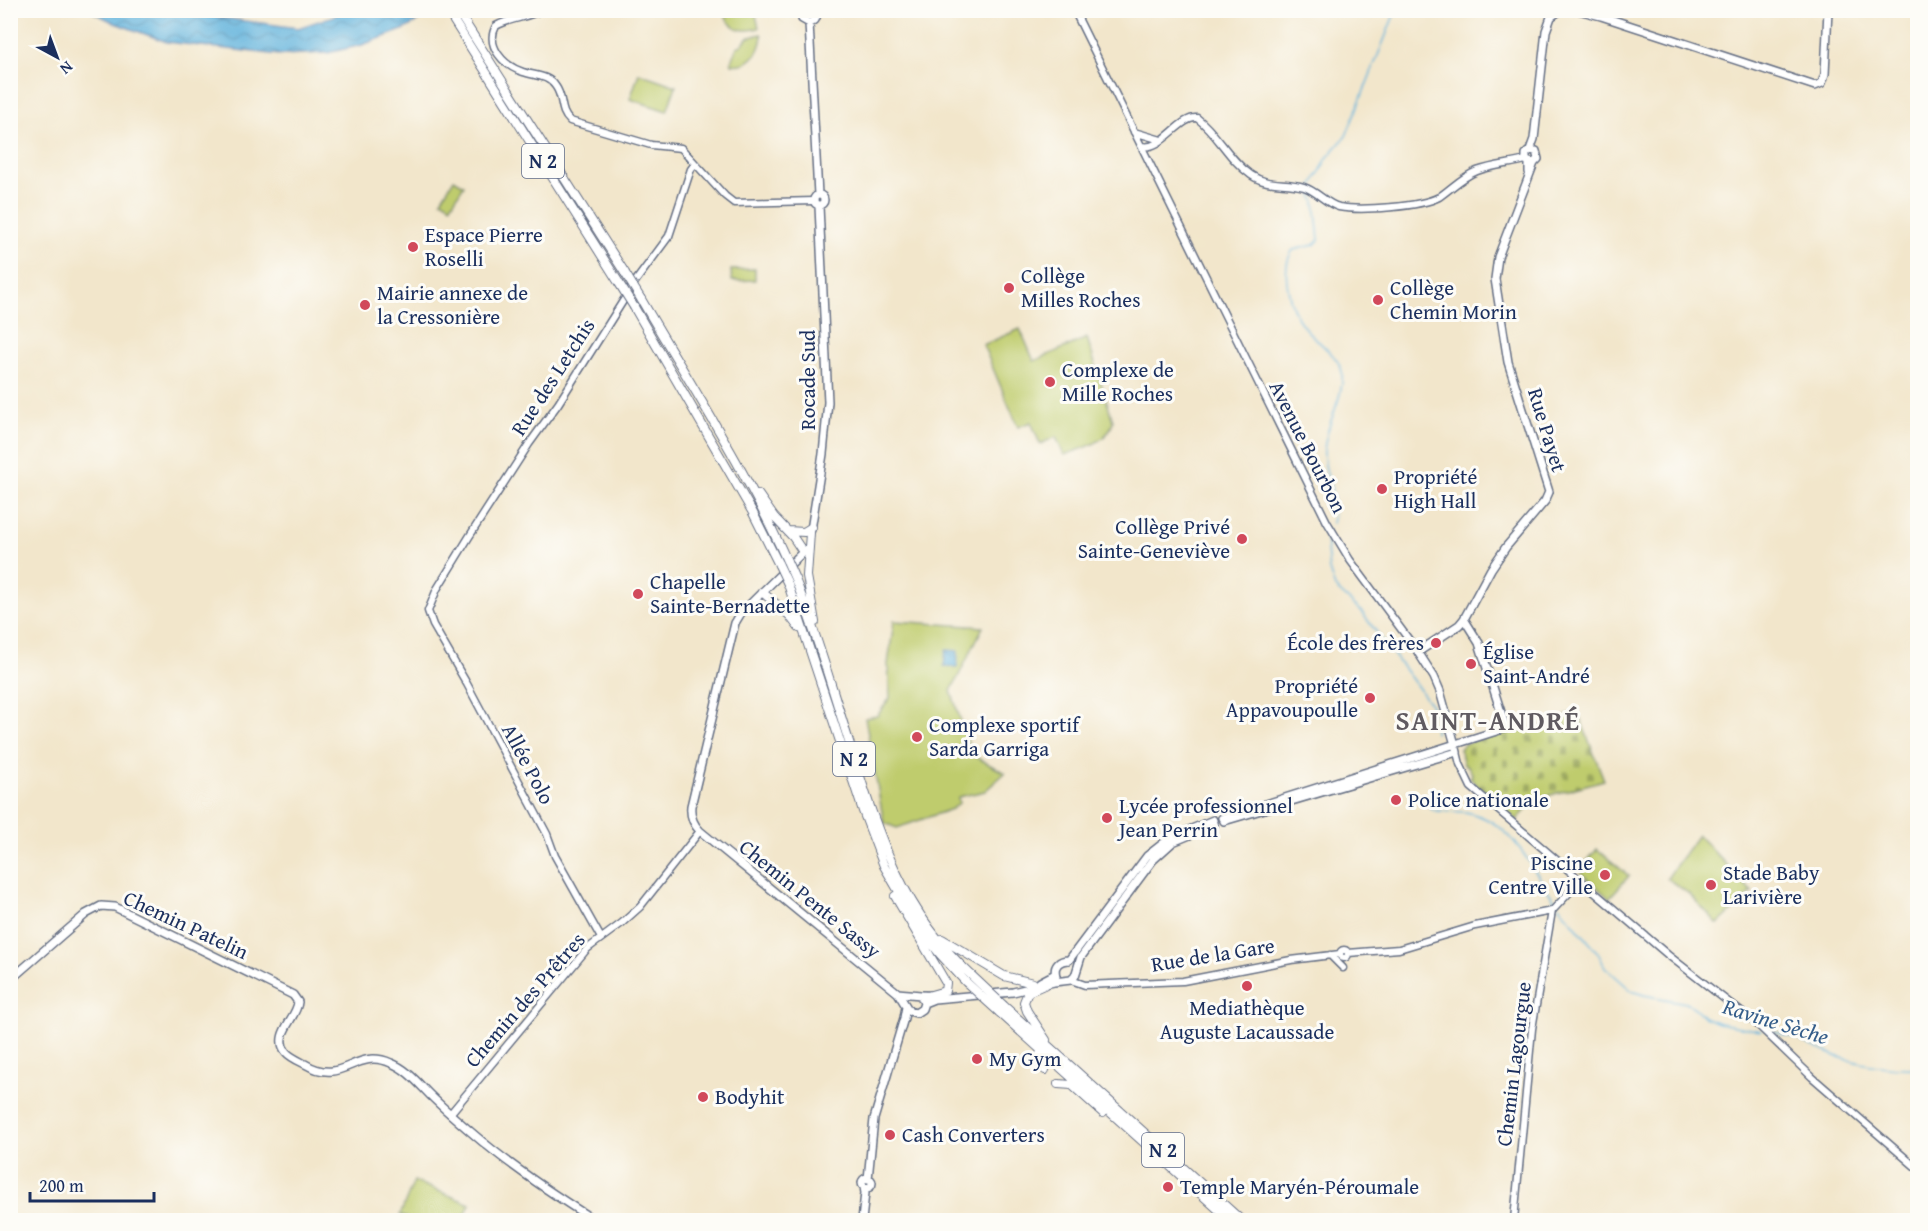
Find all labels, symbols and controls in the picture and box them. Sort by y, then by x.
north arrow [27,27,87,87]
text: N [55,56,79,81]
road number: N 2 [522,144,564,178]
place label: Espace Pierre Roselli [425,219,543,274]
marker: Espace Pierre Roselli [406,240,420,254]
place label: Collège Milles Roches [1021,260,1141,315]
place label: Collège Chemin Morin [1390,272,1517,327]
place label: Mairie annexe de la Cressonière [377,277,528,332]
marker: Collège Milles Roches [1002,281,1016,295]
marker: Collège Chemin Morin [1371,293,1385,307]
marker: Mairie annexe de la Cressonière [358,298,372,312]
street label: Rue des Letchis [503,312,602,442]
street label: Rocade Sud [792,329,823,430]
place label: Complexe de Mille Roches [1062,354,1174,409]
marker: Complexe de Mille Roches [1043,375,1057,389]
street label: Avenue Bourbon [1262,375,1355,519]
street label: Rue Payet [1520,384,1575,476]
place label: Propriété High Hall [1394,461,1477,516]
marker: Propriété High Hall [1375,482,1389,496]
place label: Collège Privé Sainte-Geneviève [1078,511,1230,566]
marker: Collège Privé Sainte-Geneviève [1235,532,1249,546]
place label: Chapelle Sainte-Bernadette [650,566,810,621]
marker: Chapelle Sainte-Bernadette [631,587,645,601]
place label: École des frères [1287,627,1424,658]
marker: École des frères [1429,636,1443,650]
place label: Église Saint-André [1483,636,1590,691]
marker: Église Saint-André [1464,657,1478,671]
place label: Propriété Appavoupoulle [1226,670,1358,725]
marker: Propriété Appavoupoulle [1363,691,1377,705]
district label: SAINT-ANDRÉ [1396,700,1580,740]
place label: Complexe sportif Sarda Garriga [929,709,1081,764]
street label: Allée Polo [494,718,563,810]
marker: Complexe sportif Sarda Garriga [910,730,924,744]
road number: N 2 [833,742,875,776]
place label: Police nationale [1408,784,1549,815]
place label: Lycée professionnel Jean Perrin [1116,790,1293,845]
marker: Police nationale [1389,793,1403,807]
marker: Lycée professionnel Jean Perrin [1100,811,1114,825]
street label: Chemin Pente Sassy [733,832,888,966]
place label: Piscine Centre Ville [1488,847,1593,902]
place label: Stade Baby Larivière [1723,857,1820,912]
marker: Piscine Centre Ville [1598,868,1612,882]
marker: Stade Baby Larivière [1704,878,1718,892]
street label: Chemin Patelin [119,882,254,967]
street label: Chemin des Prêtres [457,925,592,1074]
street label: Rue de la Gare [1149,929,1277,980]
marker: Mediathèque Auguste Lacaussade [1240,979,1254,993]
street label: Chemin Lagourgue [1488,980,1539,1148]
water label: Ravine Sèche [1718,989,1833,1052]
place label: Mediathèque Auguste Lacaussade [1160,992,1334,1047]
place label: My Gym [989,1043,1061,1074]
marker: My Gym [970,1052,984,1066]
place label: Bodyhit [715,1081,785,1112]
marker: Bodyhit [696,1090,710,1104]
place label: Cash Converters [902,1119,1045,1150]
marker: Cash Converters [883,1128,897,1142]
road number: N 2 [1142,1133,1184,1167]
scale bar [30,1165,154,1203]
place label: Temple Maryén-Péroumale [1180,1171,1419,1202]
text: 200 m [39,1172,84,1199]
marker: Temple Maryén-Péroumale [1161,1180,1175,1194]

